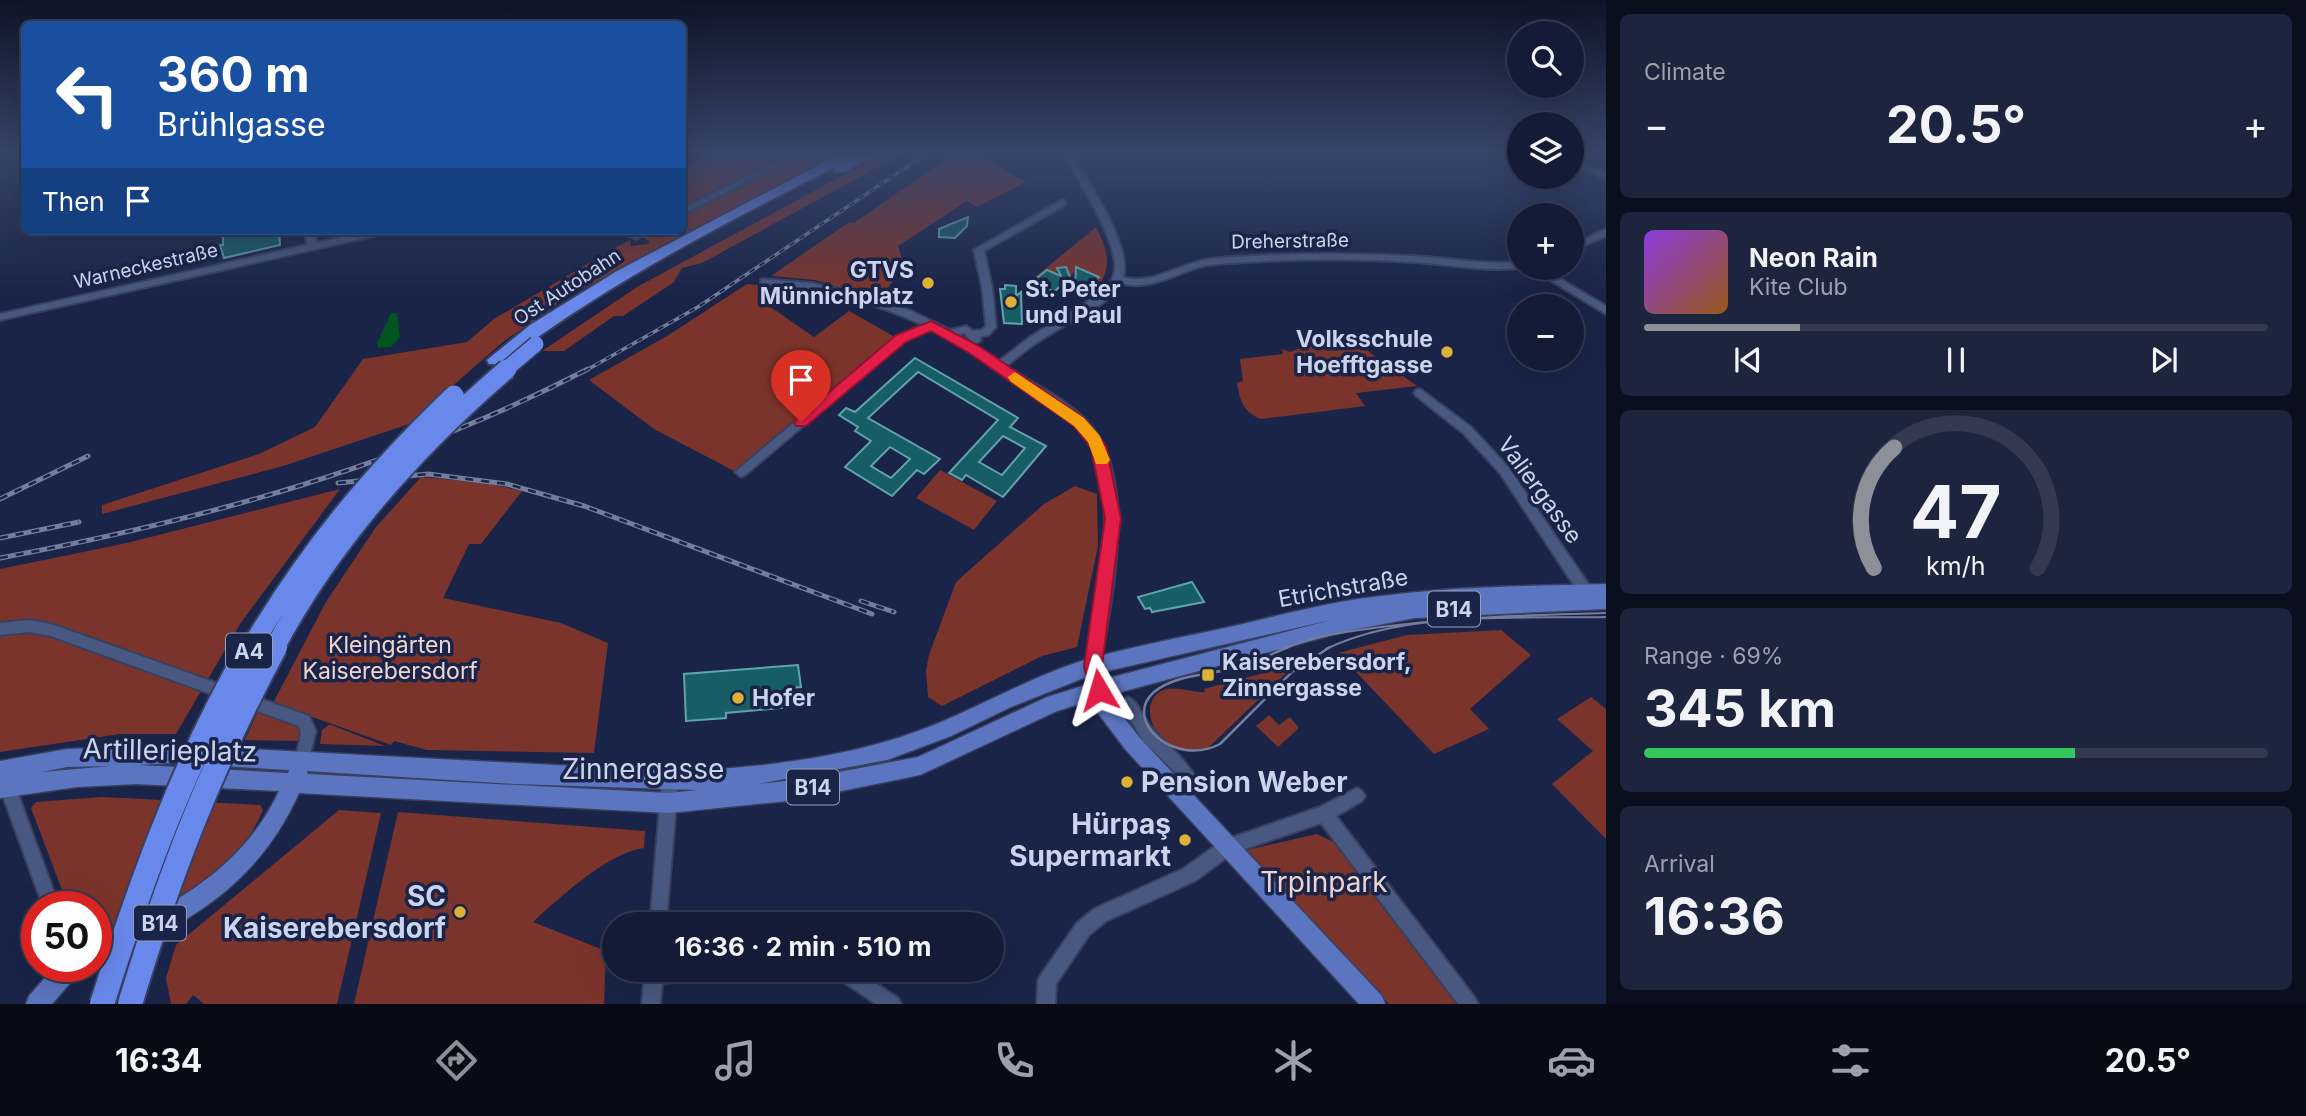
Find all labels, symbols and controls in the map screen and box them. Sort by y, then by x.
map controls [1507,21,1584,371]
button: search [1507,21,1584,98]
text: 360 m [157,45,310,104]
icon: left [42,49,133,140]
text: Climate [1644,58,1726,86]
text: 20.5° [1886,93,2026,156]
text: − [1644,102,1669,148]
text: + [2243,102,2268,148]
text: Brühlgasse [157,105,326,144]
button: layers [1507,112,1584,189]
icon: arrive [119,182,157,220]
text: Then [42,186,105,217]
button: + [1507,203,1584,280]
street label: Dreherstraße [1231,228,1349,254]
street label: Warneckestraße [72,238,220,294]
text: Neon Rain [1749,242,1878,273]
street label: Ost Autobahn [509,244,625,330]
place label: GTVS Münnichplatz [760,256,914,310]
text: Kite Club [1749,273,1848,301]
marker: GTVS Münnichplatz [920,275,936,291]
place label: St. Peter und Paul [1025,275,1122,329]
marker: St. Peter und Paul [1003,294,1019,310]
button: − [1507,294,1584,371]
place label: Volksschule Hoefftgasse [1296,325,1433,379]
icon: previous [1729,341,1767,379]
icon: pause [1937,341,1975,379]
icon: next [2145,341,2183,379]
marker: Volksschule Hoefftgasse [1439,344,1455,360]
pin [771,350,831,422]
icon: arrive [782,361,820,399]
street label: Valiergasse [1492,431,1588,549]
text: 47 [1910,467,2002,556]
text: km/h [1926,551,1986,581]
street label: Etrichstraße [1276,563,1410,613]
road number: B14 [1428,592,1480,626]
park label: Kleingärten Kaiserebersdorf [303,631,478,685]
road number: A4 [226,634,272,668]
text: Range · 69% [1644,642,1783,670]
place label: Kaiserebersdorf, Zinnergasse [1222,648,1412,702]
position arrow [1062,653,1136,727]
marker: Kaiserebersdorf, Zinnergasse [1200,667,1216,683]
text: 345 km [1644,677,1836,740]
place label: Hofer [752,684,815,712]
marker: Hofer [730,690,746,706]
street label: Artillerieplatz [82,731,258,769]
street label: Zinnergasse [562,752,724,786]
place label: Pension Weber [1141,765,1348,799]
road number: B14 [787,770,839,804]
marker: Pension Weber [1119,774,1135,790]
place label: Hürpaş Supermarkt [1009,807,1171,873]
marker: Hürpaş Supermarkt [1177,832,1193,848]
text: Arrival [1644,850,1715,878]
park label: Trpinpark [1260,865,1388,899]
place label: SC Kaiserebersdorf [223,879,446,945]
text: 16:36 [1644,885,1785,948]
speed limit sign: 50 [21,891,112,982]
marker: SC Kaiserebersdorf [452,904,468,920]
road number: B14 [134,906,186,940]
text: 16:36 · 2 min · 510 m [674,931,932,962]
icon: directions [432,1036,481,1085]
icon: music [711,1036,760,1085]
icon: phone [990,1036,1039,1085]
icon: climate [1269,1036,1318,1085]
icon: car [1547,1036,1596,1085]
icon: filters [1826,1036,1875,1085]
text: 16:34 [115,1041,202,1080]
text: 20.5° [2105,1041,2191,1080]

